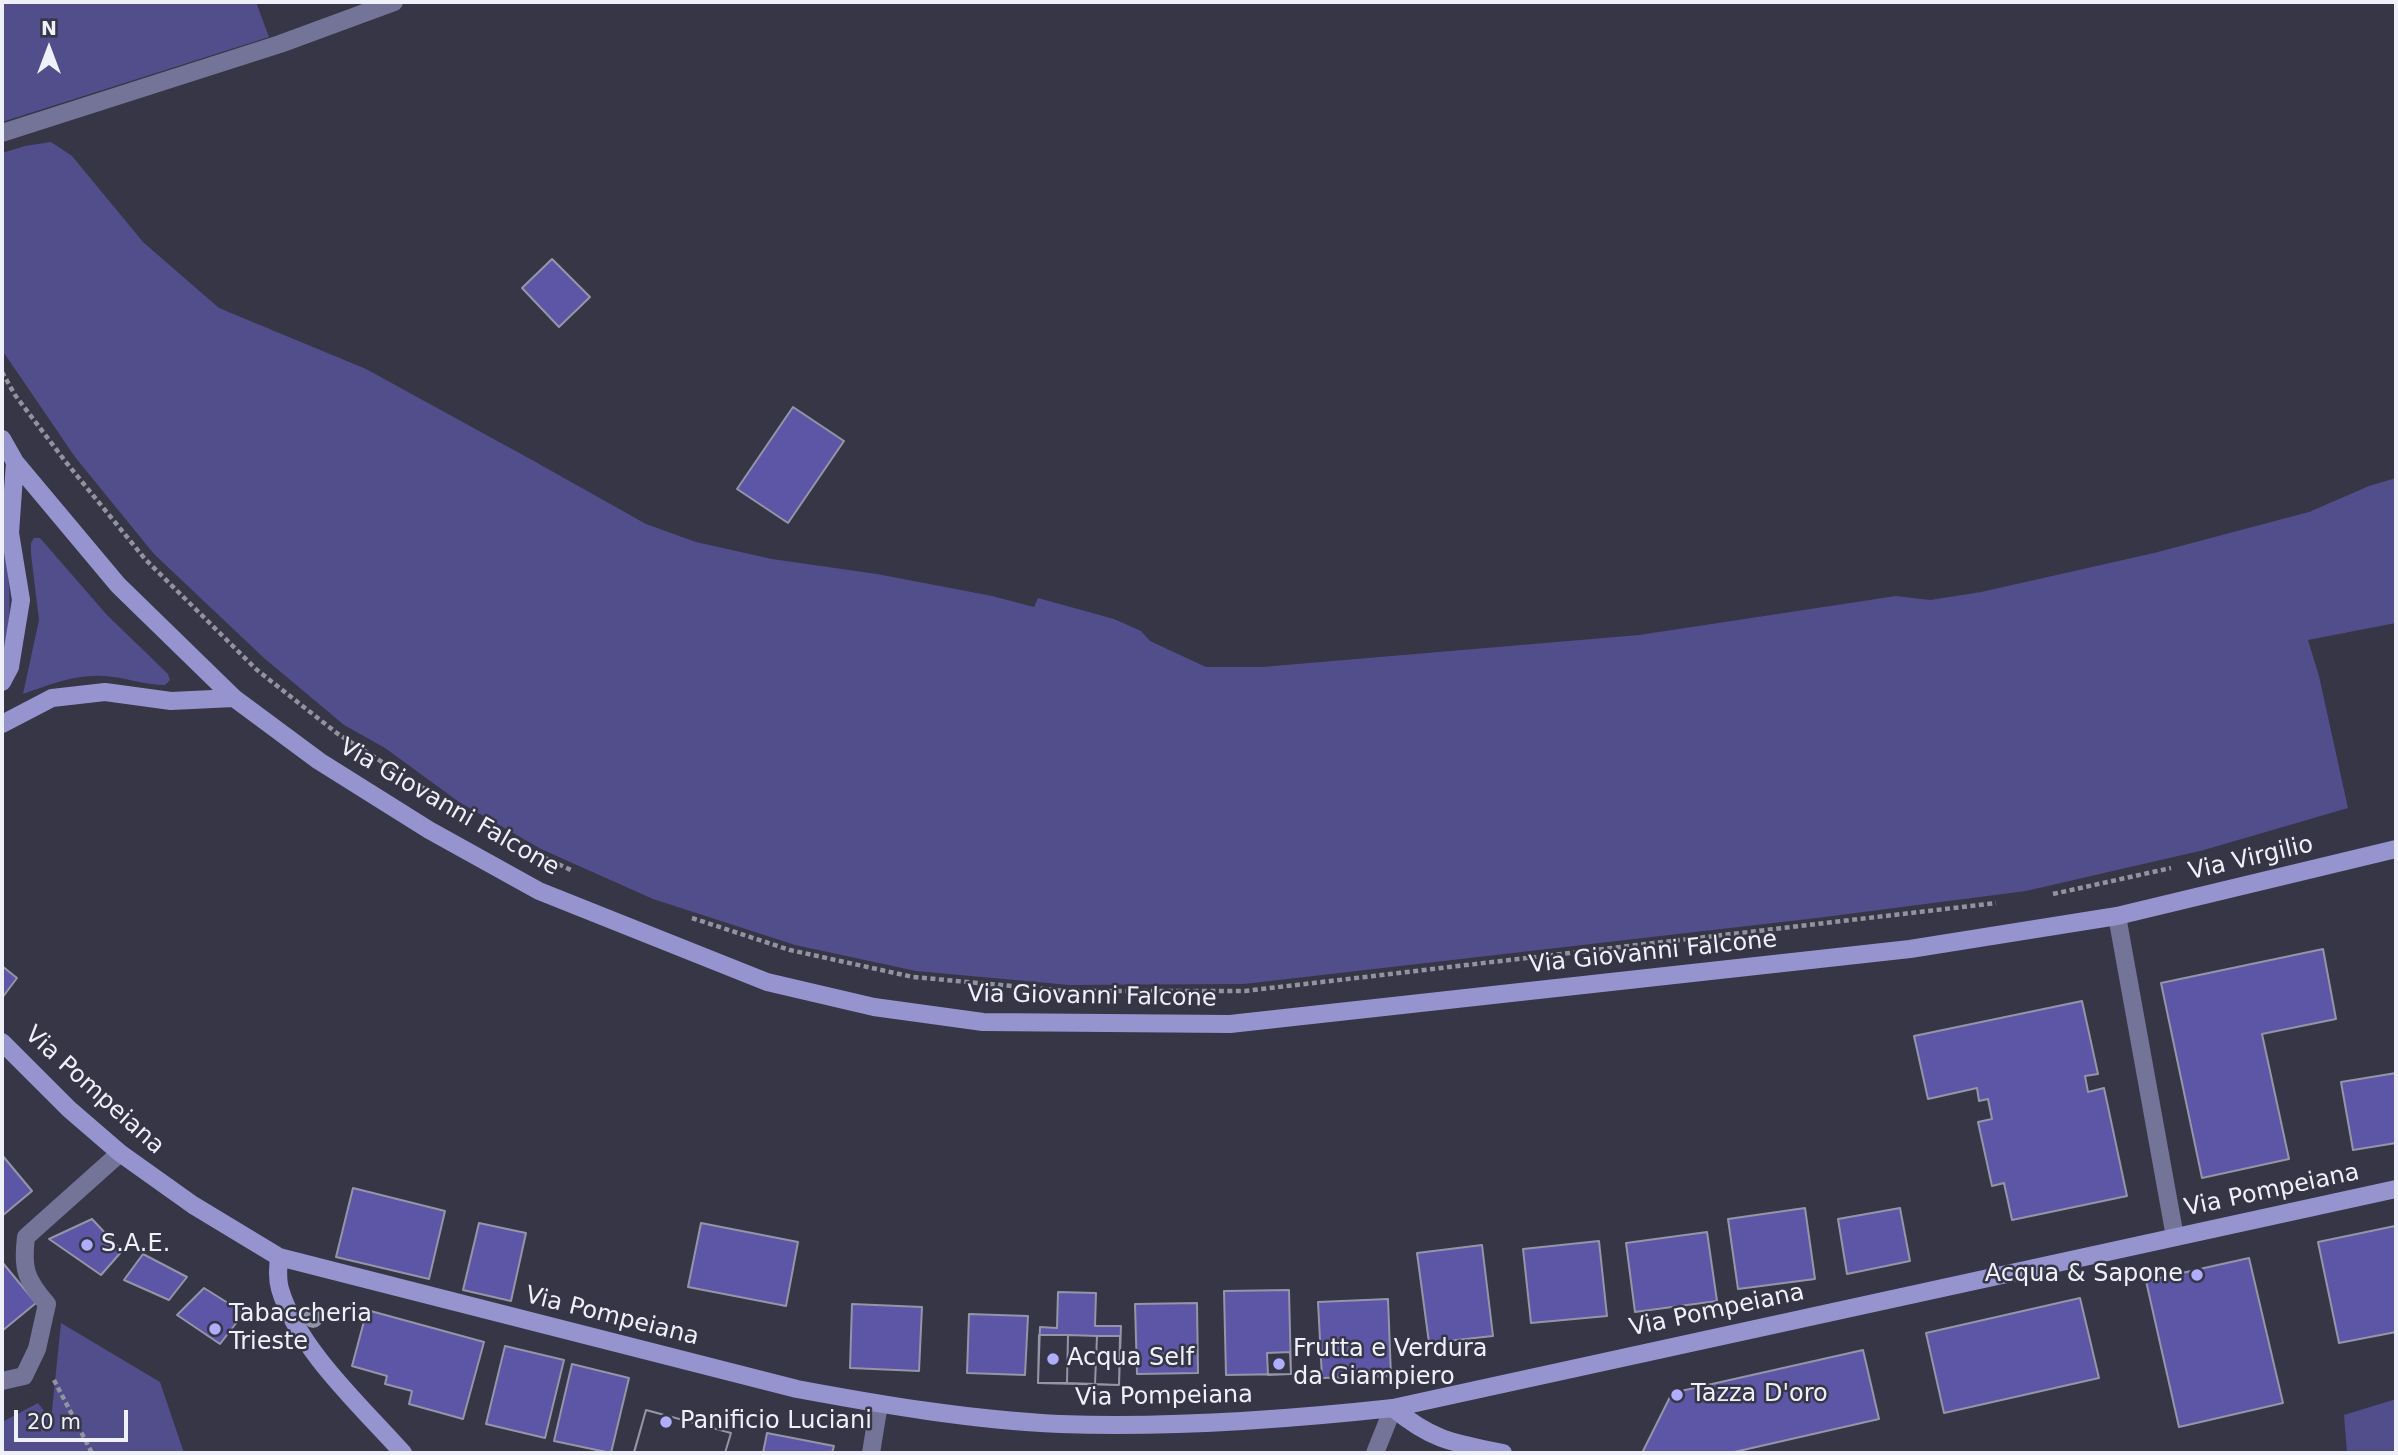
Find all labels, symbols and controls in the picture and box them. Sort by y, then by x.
north arrow [14,14,84,84]
text: N [41,17,57,39]
street label: Via Giovanni Falcone [334,733,564,883]
street label: Via Virgilio [2186,831,2316,887]
street label: Via Giovanni Falcone [1528,926,1778,980]
street label: Via Giovanni Falcone [967,980,1217,1014]
street label: Via Pompeiana [18,1021,170,1161]
street label: Via Pompeiana [2182,1158,2362,1224]
place label: S.A.E. [101,1231,170,1259]
marker: S.A.E. [79,1237,95,1253]
place label: Acqua & Sapone [1985,1261,2183,1289]
marker: Acqua & Sapone [2189,1267,2205,1283]
street label: Via Pompeiana [1627,1278,1807,1344]
street label: Via Pompeiana [522,1282,702,1352]
place label: Tabaccheria Trieste [229,1301,372,1357]
marker: Tabaccheria Trieste [207,1321,223,1337]
place label: Frutta e Verdura da Giampiero [1293,1336,1487,1392]
place label: Acqua Self [1067,1345,1194,1373]
marker: Acqua Self [1045,1351,1061,1367]
marker: Frutta e Verdura da Giampiero [1271,1356,1287,1372]
street label: Via Pompeiana [1075,1381,1253,1413]
place label: Tazza D'oro [1691,1381,1828,1409]
marker: Tazza D'oro [1669,1387,1685,1403]
scale bar [18,1396,131,1440]
place label: Panificio Luciani [680,1408,872,1436]
text: 20 m [27,1410,81,1434]
marker: Panificio Luciani [658,1414,674,1430]

